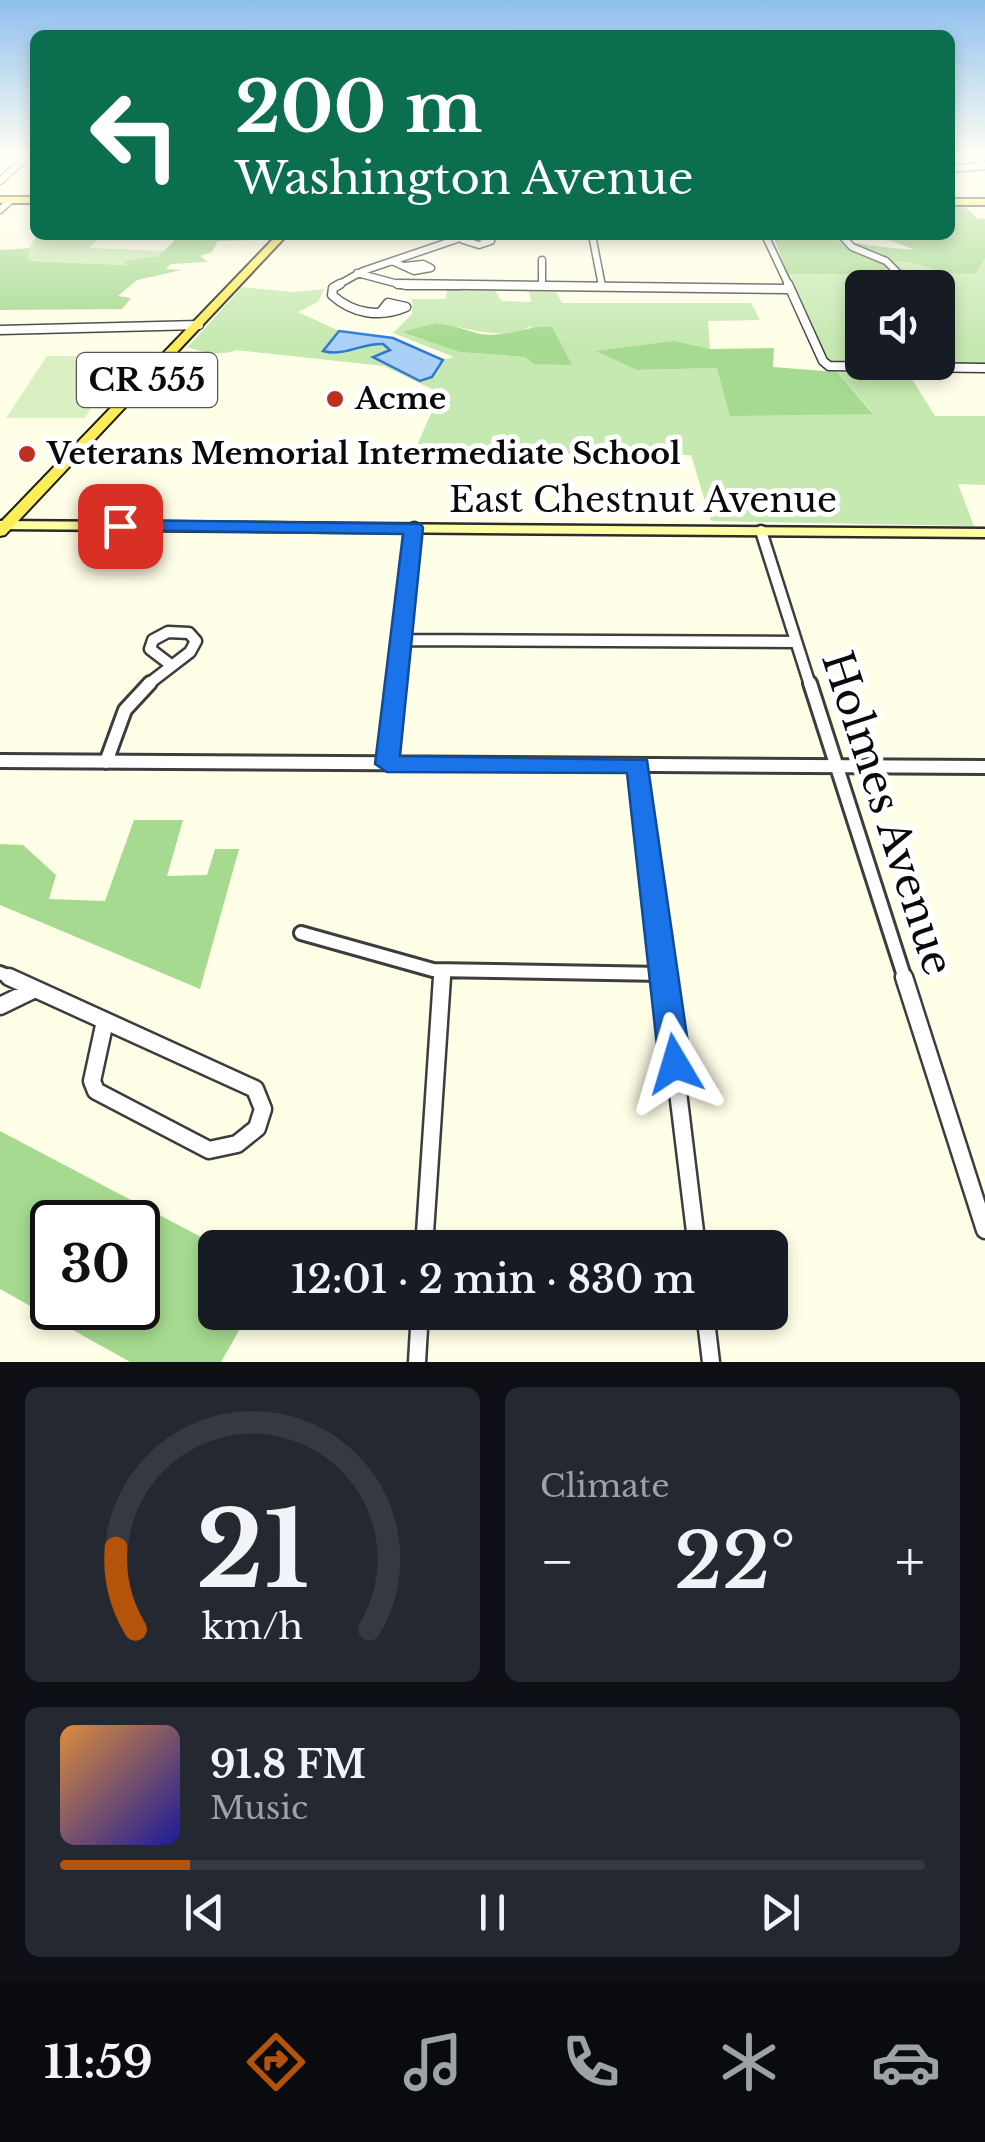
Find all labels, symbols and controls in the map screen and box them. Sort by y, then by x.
text: 200 m [235,64,482,151]
icon: left [70,70,200,200]
text: Washington Avenue [235,150,694,206]
map controls [845,270,955,380]
button: sound [845,270,955,380]
road number: CR 555 [77,353,217,407]
place label: Acme [354,380,446,417]
marker: Acme [324,388,346,410]
place label: Veterans Memorial Intermediate School [46,435,681,472]
marker: Veterans Memorial Intermediate School [16,443,38,465]
street label: East Chestnut Avenue [449,478,837,521]
pin [78,484,163,569]
icon: arrive [93,499,148,554]
street label: Holmes Avenue [811,645,965,981]
position arrow [623,1012,727,1116]
speed limit sign: 30 [30,1200,160,1330]
text: 12:01 · 2 min · 830 m [291,1256,695,1303]
text: Climate [540,1466,669,1506]
text: 21 [196,1486,309,1615]
text: 22° [674,1515,795,1608]
text: − [540,1528,575,1596]
text: + [895,1528,925,1596]
text: km/h [202,1604,303,1649]
text: 91.8 FM [210,1741,366,1788]
text: Music [210,1788,308,1828]
icon: previous [177,1885,232,1940]
icon: pause [465,1885,520,1940]
icon: next [753,1885,808,1940]
icon: directions [241,2027,311,2097]
icon: music [398,2027,468,2097]
icon: phone [556,2027,626,2097]
icon: climate [714,2027,784,2097]
icon: car [871,2027,941,2097]
text: 11:59 [44,2034,153,2090]

